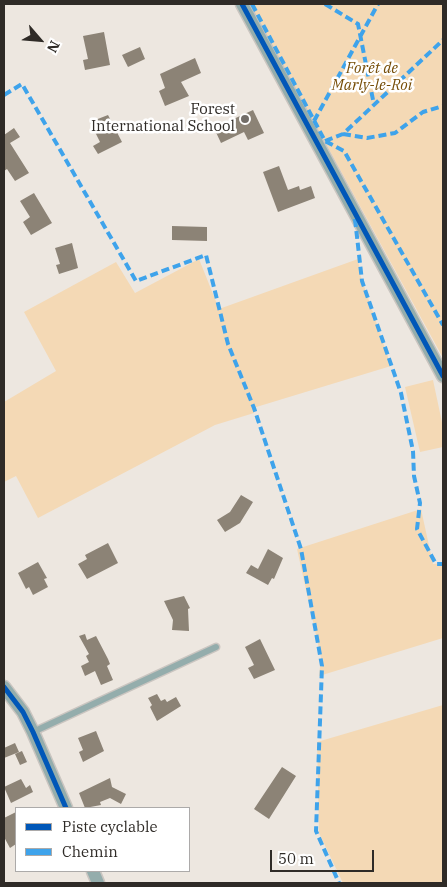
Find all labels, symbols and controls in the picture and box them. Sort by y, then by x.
north arrow [15,15,65,65]
text: N [43,38,64,56]
park label: Forêt de Marly-le-Roi [332,60,412,95]
place label: Forest International School [91,101,235,136]
marker: Forest International School [239,113,251,125]
legend [15,807,190,872]
text: Piste cyclable [62,817,158,836]
scale bar [272,840,376,872]
text: Chemin [62,842,118,861]
text: 50 m [278,849,314,868]

